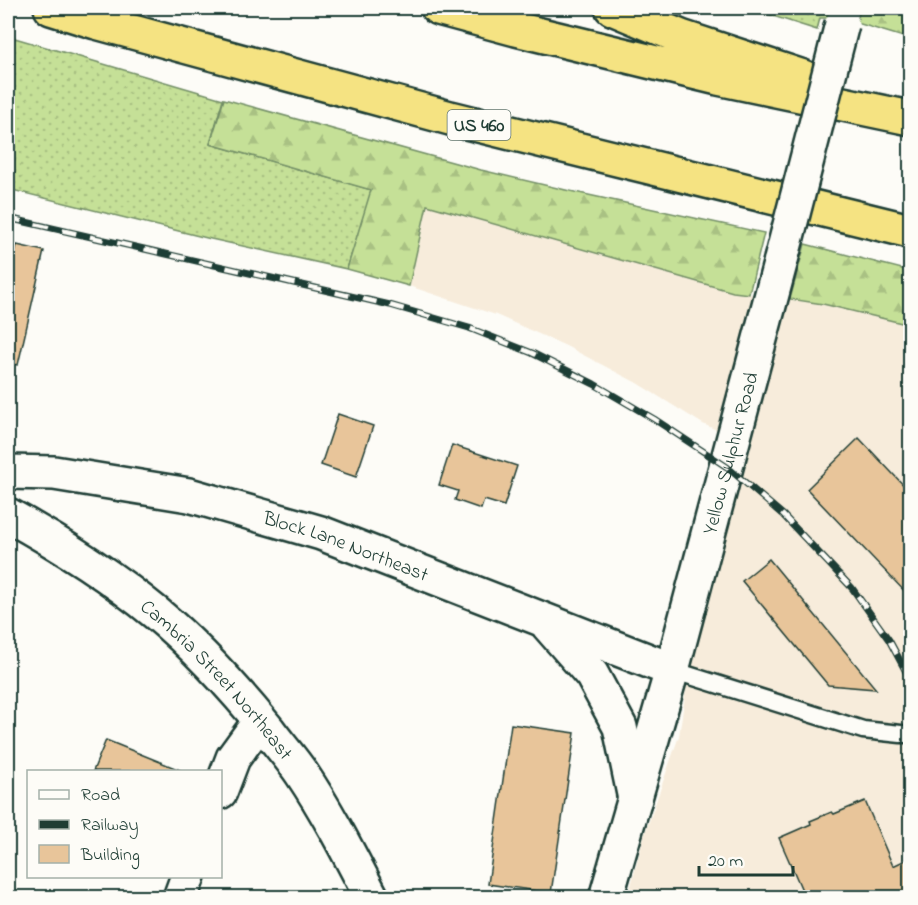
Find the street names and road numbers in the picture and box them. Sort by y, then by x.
road number: US 460 [448,110,510,140]
street label: Yellow Sulphur Road [697,369,768,538]
street label: Block Lane Northeast [259,505,433,591]
street label: Cambria Street Northeast [133,594,299,767]

